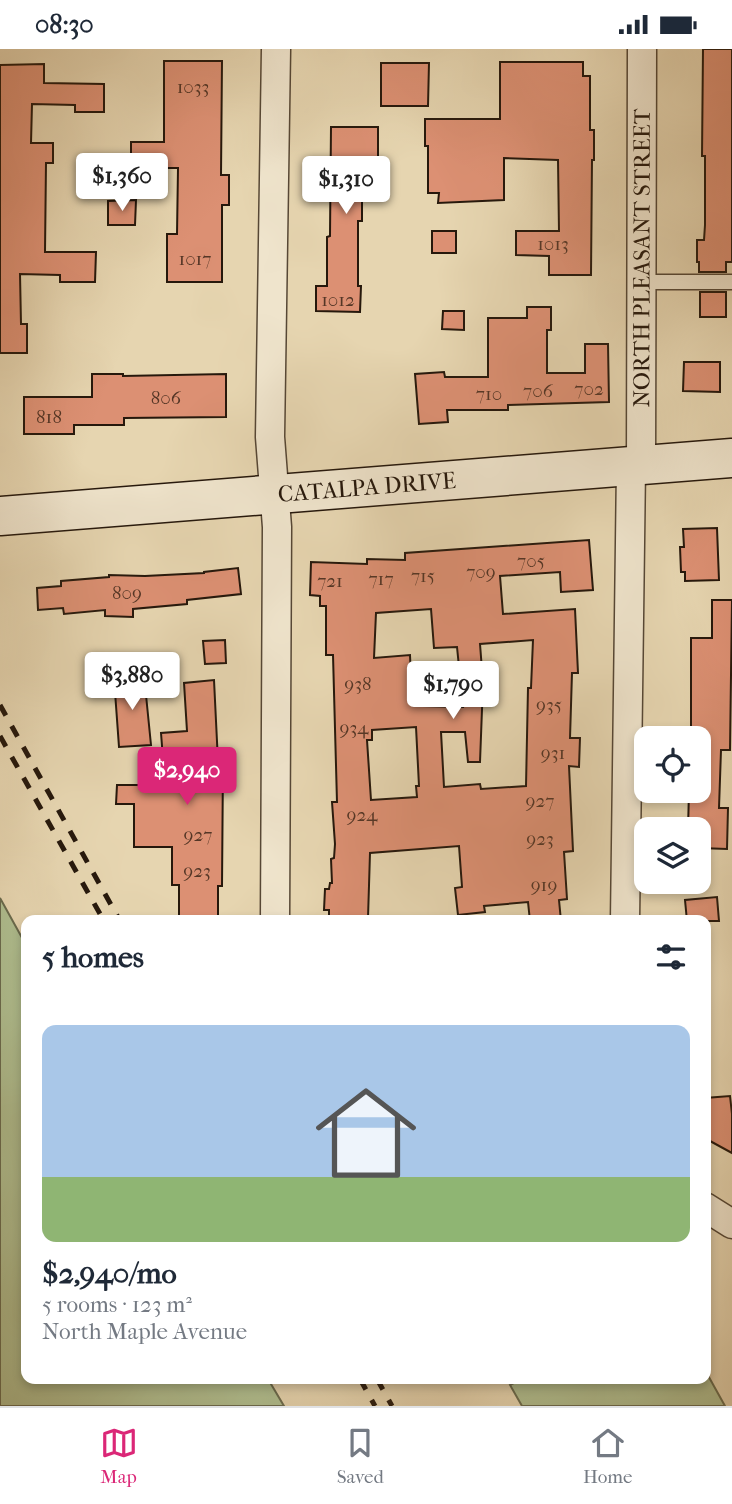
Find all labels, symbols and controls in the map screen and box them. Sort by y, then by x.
text: 08:30 [35,9,94,40]
house number: 1033 [177,76,209,98]
street label: NORTH PLEASANT STREET [628,108,656,407]
pin: $1,360 [65,153,179,213]
pin: $1,310 [289,157,403,216]
text: $1,360 [92,162,152,189]
text: $1,310 [318,165,374,192]
house number: 1013 [537,233,569,255]
house number: 1017 [179,248,212,270]
house number: 1012 [321,289,355,311]
house number: 702 [574,378,604,400]
house number: 706 [523,380,554,402]
house number: 710 [476,383,502,405]
house number: 806 [151,387,182,409]
house number: 818 [36,406,62,428]
street label: CATALPA DRIVE [277,467,457,508]
house number: 705 [517,550,545,572]
house number: 709 [466,561,496,583]
house number: 715 [411,565,435,587]
house number: 717 [368,568,394,590]
house number: 721 [317,570,343,592]
house number: 809 [112,582,142,604]
pin: $3,880 [75,653,189,712]
text: $3,880 [101,661,163,688]
pin: $1,790 [396,661,510,721]
text: $1,790 [423,670,483,697]
house number: 938 [344,673,372,695]
house number: 935 [536,694,562,716]
house number: 934 [340,717,369,739]
map controls [634,726,711,894]
button: locate [634,726,711,803]
house number: 931 [541,742,565,764]
pin: $2,940 [130,747,244,807]
text: $2,940 [154,756,220,783]
house number: 927 [526,790,554,812]
house number: 924 [347,804,378,826]
button: layers [634,817,711,894]
house number: 927 [184,824,212,846]
house number: 923 [526,828,554,850]
house number: 923 [183,860,211,882]
house number: 919 [531,874,557,896]
icon: filters [652,938,690,976]
text: 5 homes [42,940,144,975]
icon: home [303,1070,429,1196]
text: $2,940/mo [42,1256,177,1291]
text: 5 rooms · 123 m² [42,1291,192,1318]
text: North Maple Avenue [42,1318,247,1345]
tab: Map [100,1424,138,1488]
tab: Saved [337,1424,384,1488]
tab: Home [583,1424,632,1488]

